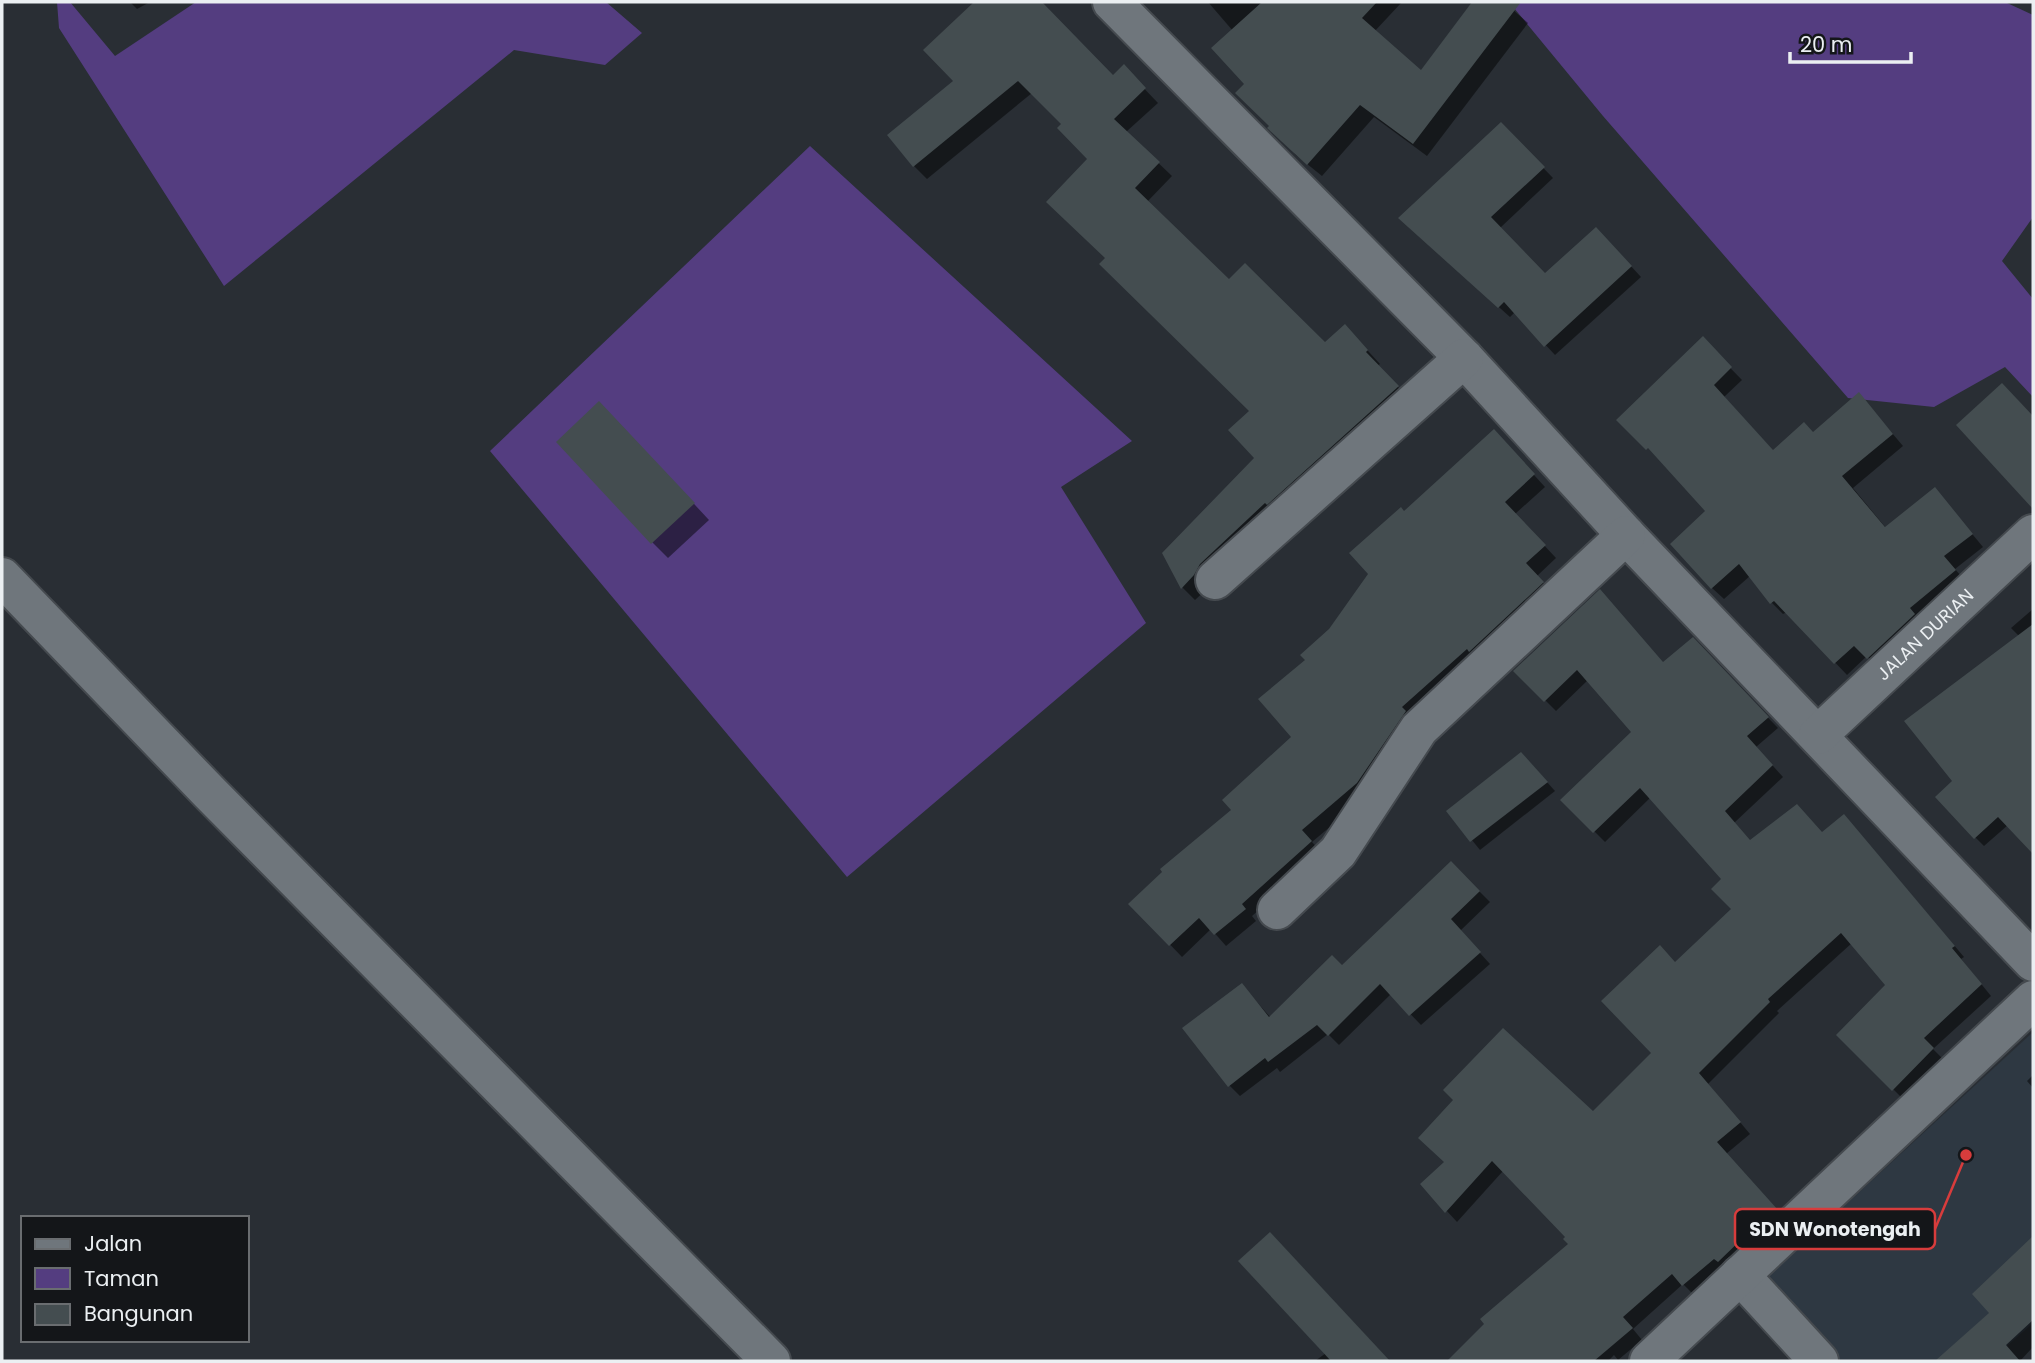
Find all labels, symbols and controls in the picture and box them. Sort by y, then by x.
scale bar [1790,21,1911,65]
text: 20 m [1800,30,1853,59]
street label: JALAN DURIAN [1871,583,1979,686]
callout: SDN Wonotengah [1735,1209,1935,1249]
legend [21,1216,248,1342]
text: SDN Wonotengah [1749,1216,1921,1243]
text: Jalan [84,1229,142,1258]
text: Taman [84,1264,159,1293]
text: Bangunan [84,1299,193,1328]

